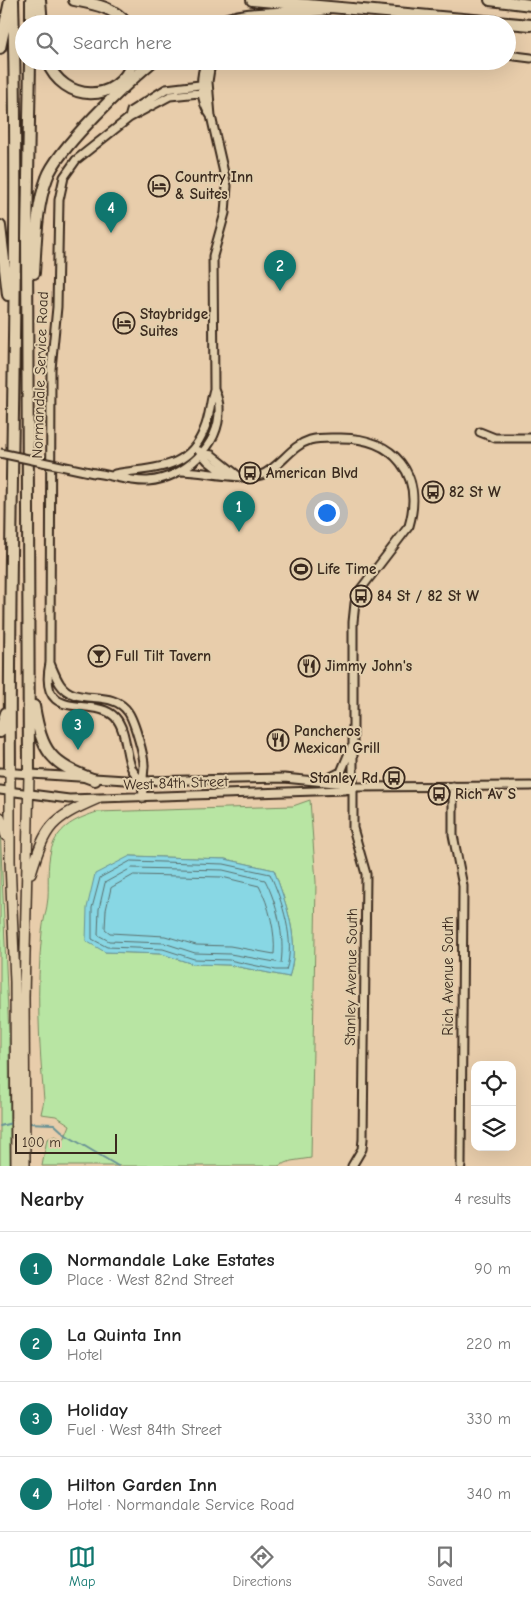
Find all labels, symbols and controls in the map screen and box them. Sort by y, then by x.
search box [15,15,516,70]
icon: search [33,29,61,57]
text: Search here [73,32,172,54]
place label: Country Inn & Suites [175,168,253,203]
hotel icon: Country Inn & Suites [147,174,171,198]
pin: 4 [95,192,127,233]
pin: 2 [264,250,296,291]
street label: Normandale Service Road [28,291,52,459]
place label: Staybridge Suites [140,305,208,340]
hotel icon: Staybridge Suites [112,311,136,335]
bus stop icon: American Blvd [238,461,262,485]
place label: American Blvd [266,464,358,482]
bus stop icon: 82 St W [421,480,445,504]
place label: 82 St W [449,483,501,501]
pin: 1 [223,491,255,532]
your location [314,500,340,526]
sports icon: Life Time [289,557,313,581]
place label: Life Time [317,560,376,578]
bus stop icon: 84 St / 82 St W [349,584,373,608]
place label: 84 St / 82 St W [377,587,479,605]
bar icon: Full Tilt Tavern [87,644,111,668]
place label: Full Tilt Tavern [115,647,211,665]
restaurant icon: Jimmy John's [297,654,321,678]
place label: Jimmy John's [325,657,412,675]
pin: 3 [62,709,94,750]
place label: Pancheros Mexican Grill [294,722,380,757]
restaurant icon: Pancheros Mexican Grill [266,728,290,752]
bus stop icon: Stanley Rd [382,766,406,790]
place label: Stanley Rd [310,769,378,787]
street label: West 84th Street [123,772,229,794]
bus stop icon: Rich Av S [427,782,451,806]
place label: Rich Av S [455,785,516,803]
street label: Stanley Avenue South [341,908,361,1046]
street label: Rich Avenue South [439,916,457,1036]
map controls [471,1061,516,1151]
button: locate [471,1061,516,1106]
button: layers [471,1106,516,1151]
scale bar [15,1131,118,1154]
text: 100 m [22,1134,61,1151]
text: Nearby [20,1187,84,1211]
text: 4 results [454,1190,511,1208]
text: Normandale Lake Estates [67,1249,275,1271]
text: 1 [33,1260,39,1278]
text: 90 m [474,1260,511,1278]
text: Place · West 82nd Street [67,1271,234,1289]
text: La Quinta Inn [67,1324,182,1346]
text: 2 [32,1335,40,1353]
text: 220 m [466,1335,511,1353]
text: Hotel [67,1346,103,1364]
text: Holiday [67,1399,128,1421]
text: 3 [32,1410,40,1428]
text: 330 m [466,1410,511,1428]
text: Fuel · West 84th Street [67,1421,221,1439]
text: Hilton Garden Inn [67,1474,217,1496]
text: 4 [32,1485,40,1503]
text: 340 m [467,1485,511,1503]
text: Hotel · Normandale Service Road [67,1496,294,1514]
tab: Map [68,1543,96,1590]
tab: Directions [232,1543,292,1590]
tab: Saved [428,1543,463,1590]

